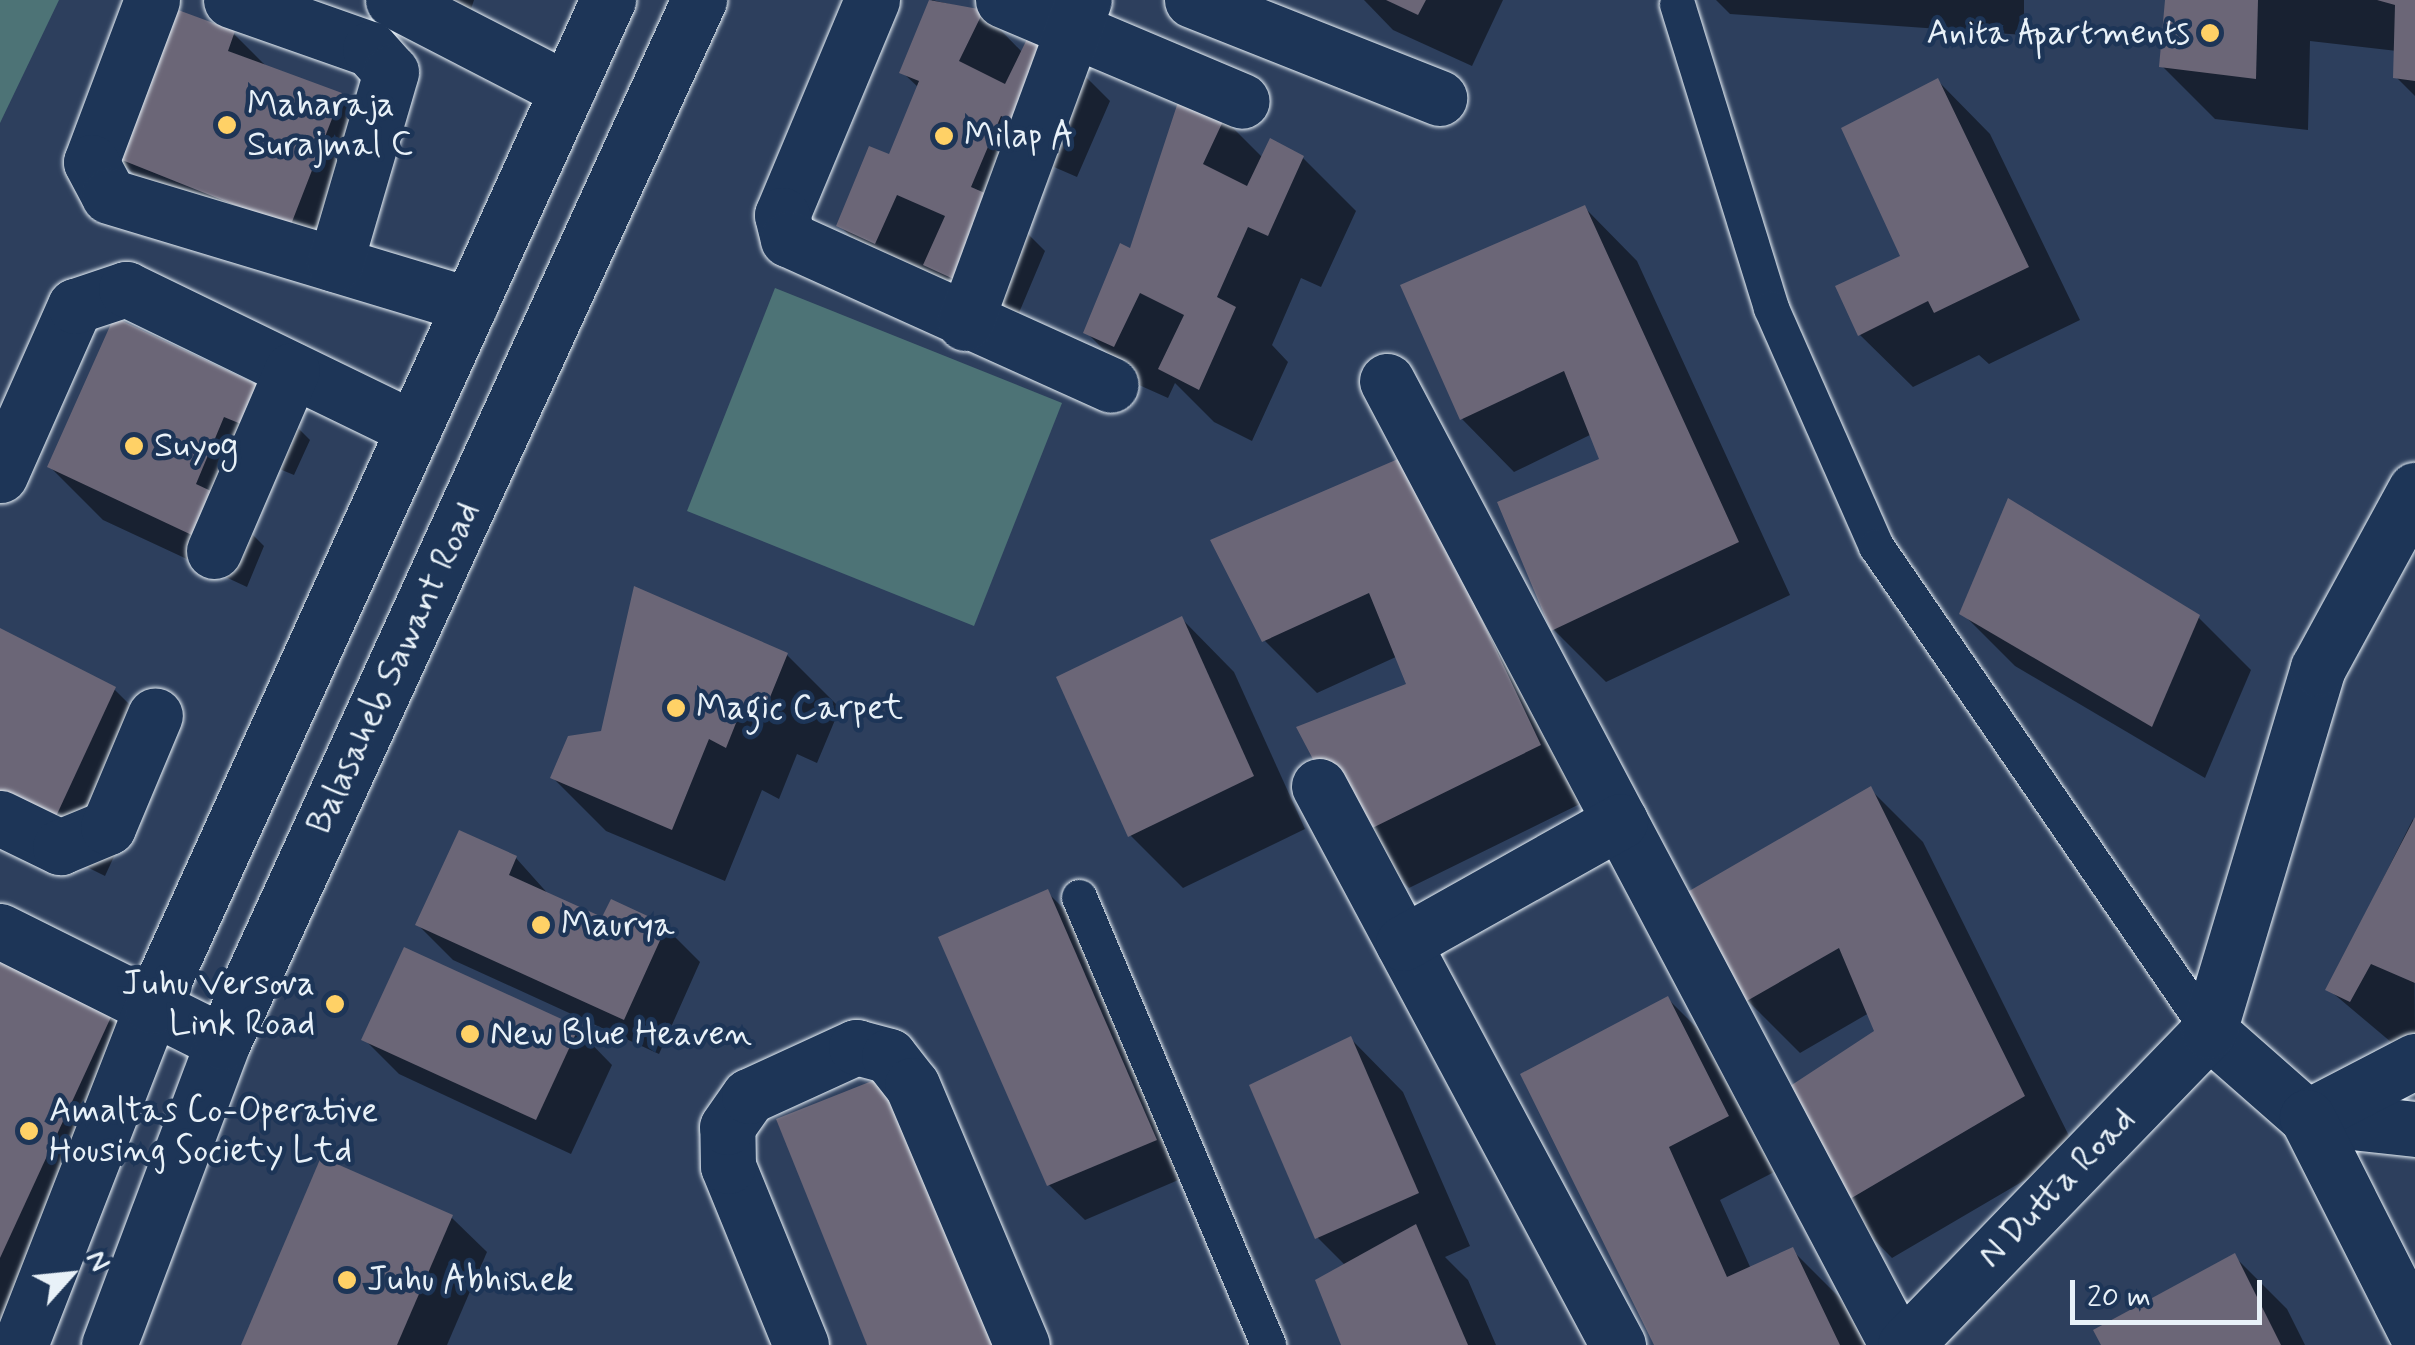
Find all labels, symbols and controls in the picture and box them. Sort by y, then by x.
place label: Anita Apartments [1926,12,2190,54]
marker: Anita Apartments [2199,22,2221,44]
place label: Maharaja Surajmal C [247,84,415,166]
marker: Maharaja Surajmal C [216,114,238,136]
place label: Milap A [964,115,1074,157]
marker: Milap A [933,125,955,147]
place label: Suyog [154,425,238,467]
marker: Suyog [123,435,145,457]
street label: Balasaheb Sawant Road [297,492,491,844]
place label: Magic Carpet [696,687,900,729]
marker: Magic Carpet [665,697,687,719]
place label: Maurya [561,904,675,946]
marker: Maurya [530,914,552,936]
place label: Juhu Versova Link Road [127,963,315,1045]
marker: Juhu Versova Link Road [324,993,346,1015]
place label: New Blue Heaven [490,1013,751,1055]
marker: New Blue Heaven [459,1023,481,1045]
place label: Amaltas Co-Operative Housing Society Ltd [49,1090,383,1172]
street label: N Dutta Road [1971,1100,2143,1276]
marker: Amaltas Co-Operative Housing Society Ltd [18,1120,40,1142]
north arrow [20,1225,120,1325]
text: N [76,1244,118,1278]
place label: Juhu Abhishek [367,1259,574,1301]
scale bar [2075,1260,2268,1322]
marker: Juhu Abhishek [336,1269,358,1291]
text: 20 m [2087,1278,2151,1317]

